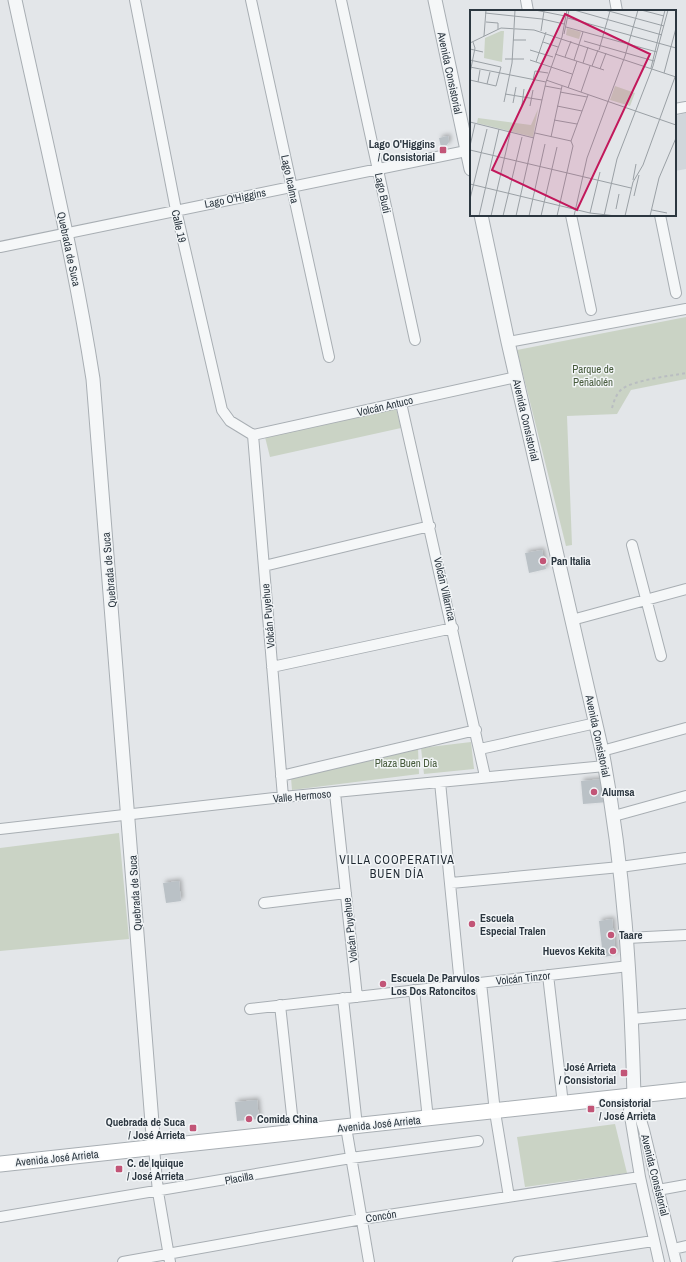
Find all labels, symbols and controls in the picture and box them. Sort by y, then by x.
inset map [470,10,676,216]
street label: Avenida Consistorial [434,30,466,115]
place label: Lago O'Higgins / Consistorial [369,137,435,164]
marker: Lago O'Higgins / Consistorial [438,145,448,155]
street label: Lago Icalma [278,154,302,204]
street label: Lago Budi [372,171,394,215]
street label: Lago O'Higgins [203,185,267,211]
street label: Calle 19 [168,208,190,244]
street label: Quebrada de Suca [54,211,84,287]
park label: Parque de Peñalolén [572,362,614,389]
street label: Avenida Consistorial [510,377,542,462]
street label: Volcán Antuco [356,393,414,419]
street label: Quebrada de Suca [99,532,119,608]
place label: Pan Italia [551,554,591,568]
street label: Volcán Villarrica [431,556,459,622]
marker: Pan Italia [538,556,548,566]
street label: Volcán Puyehue [258,583,278,649]
street label: Avenida Consistorial [582,693,614,778]
park label: Plaza Buen Día [375,756,437,770]
place label: Alumsa [602,785,635,799]
street label: Valle Hermoso [272,786,332,806]
marker: Alumsa [589,787,599,797]
district label: VILLA COOPERATIVA BUEN DÍA [339,852,455,882]
street label: Quebrada de Suca [125,855,145,931]
street label: Volcán Puyehue [340,897,360,963]
place label: Escuela Especial Tralen [480,911,546,938]
marker: Escuela Especial Tralen [467,919,477,929]
place label: Taare [619,928,642,942]
marker: Taare [606,930,616,940]
place label: Huevos Kekita [543,944,605,958]
marker: Huevos Kekita [608,946,618,956]
street label: Volcán Tinzor [495,968,551,988]
place label: Escuela De Parvulos Los Dos Ratoncitos [391,971,480,998]
marker: Escuela De Parvulos Los Dos Ratoncitos [378,979,388,989]
place label: José Arrieta / Consistorial [559,1060,616,1087]
marker: José Arrieta / Consistorial [619,1068,629,1078]
place label: Consistorial / José Arrieta [599,1096,656,1123]
marker: Consistorial / José Arrieta [586,1104,596,1114]
place label: Comida China [257,1112,318,1126]
street label: Avenida José Arrieta [336,1113,421,1135]
marker: Comida China [244,1114,254,1124]
place label: Quebrada de Suca / José Arrieta [106,1115,185,1142]
marker: Quebrada de Suca / José Arrieta [188,1123,198,1133]
street label: Avenida Consistorial [638,1132,672,1217]
street label: Avenida José Arrieta [14,1147,99,1169]
place label: C. de Iquique / José Arrieta [127,1156,184,1183]
marker: C. de Iquique / José Arrieta [114,1164,124,1174]
street label: Placilla [223,1169,255,1187]
street label: Concón [365,1207,397,1225]

